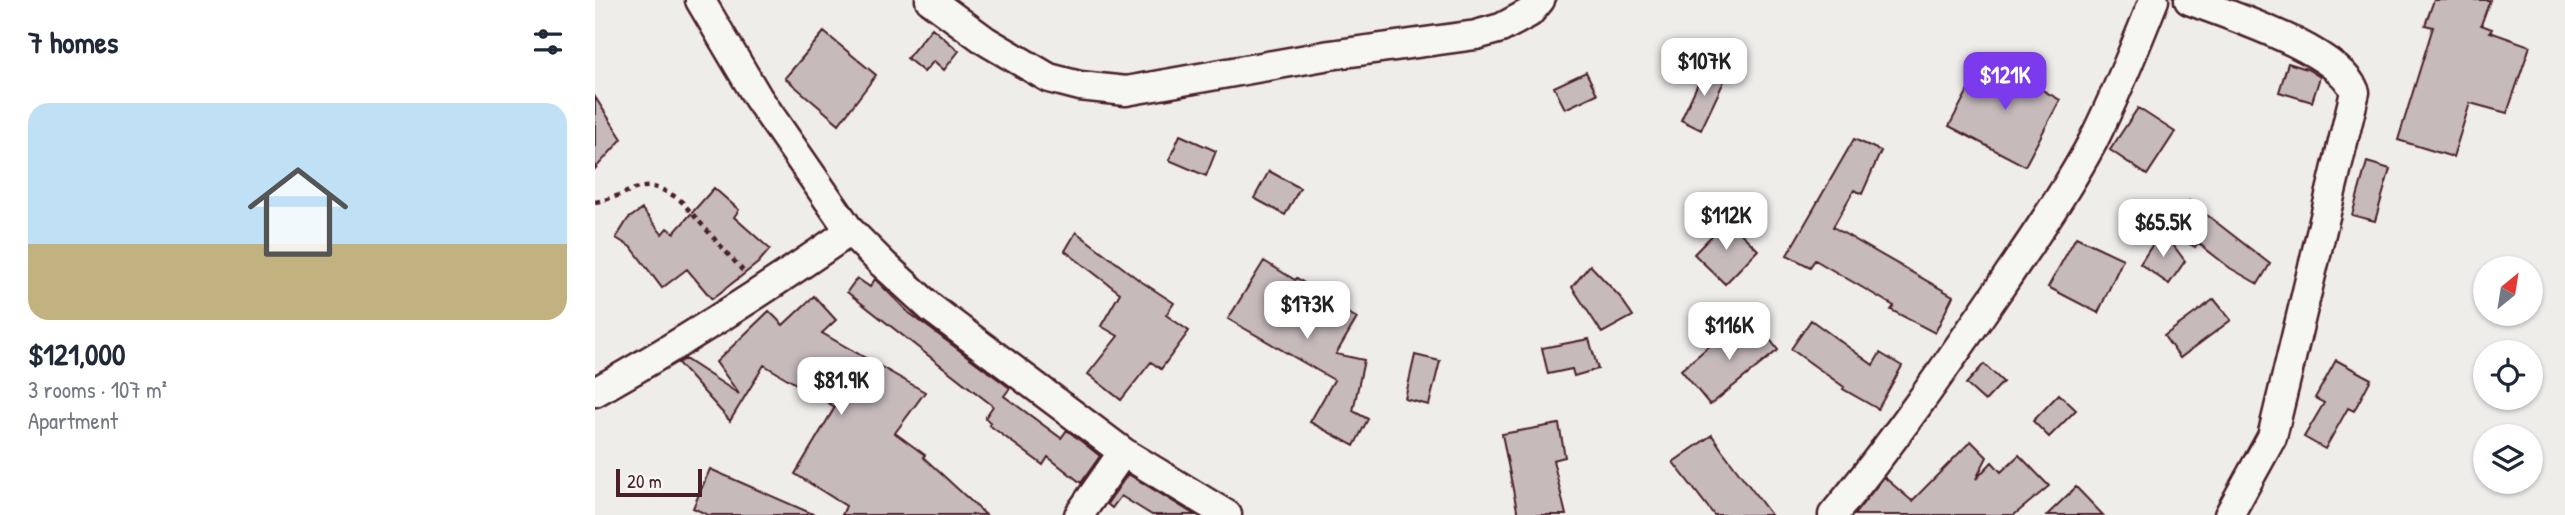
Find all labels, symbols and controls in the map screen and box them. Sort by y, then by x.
text: 7 homes [28,22,118,62]
icon: filters [529,23,567,61]
pin: $107K [1655,38,1753,98]
text: $107K [1677,45,1731,76]
pin: $121K [1956,52,2054,112]
text: $121K [1979,59,2031,90]
icon: home [235,149,361,275]
pin: $112K [1677,192,1775,252]
text: $112K [1700,199,1752,230]
pin: $65.5K [2106,200,2220,259]
text: $65.5K [2134,206,2192,237]
north arrow [2473,256,2543,326]
map controls [2473,256,2543,494]
pin: $173K [1258,282,1356,341]
text: $173K [1280,288,1334,319]
pin: $116K [1680,302,1778,362]
text: $116K [1704,309,1754,340]
text: $121,000 [28,334,125,374]
button: locate [2473,340,2543,410]
pin: $81.9K [784,358,898,417]
text: $81.9K [813,364,869,395]
text: 3 rooms · 107 m² [28,374,167,405]
text: Apartment [28,405,118,436]
button: layers [2473,424,2543,494]
scale bar [616,466,702,498]
text: 20 m [627,468,662,494]

